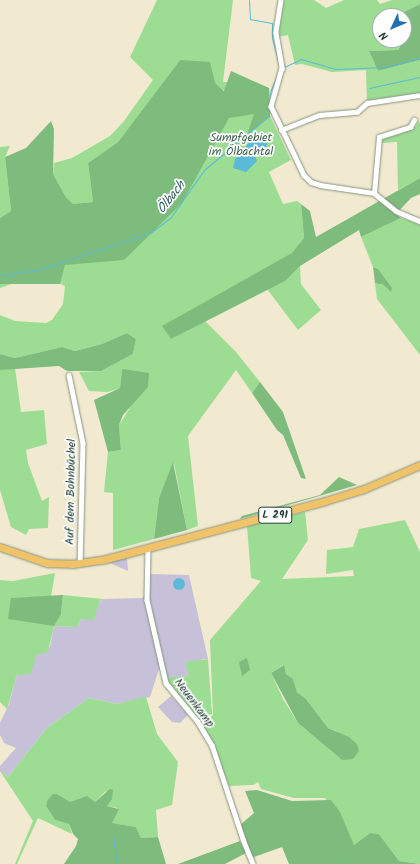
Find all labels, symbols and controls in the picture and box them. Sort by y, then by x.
north arrow [372,8,412,48]
text: N [375,27,393,44]
park label: Sumpfgebiet im Ölbachtal [209,131,273,159]
water label: Ölbach [155,179,189,217]
street label: Auf dem Bohnbüchel [63,439,79,545]
road number: L 291 [258,506,292,524]
street label: Neuenkamp [171,676,217,730]

